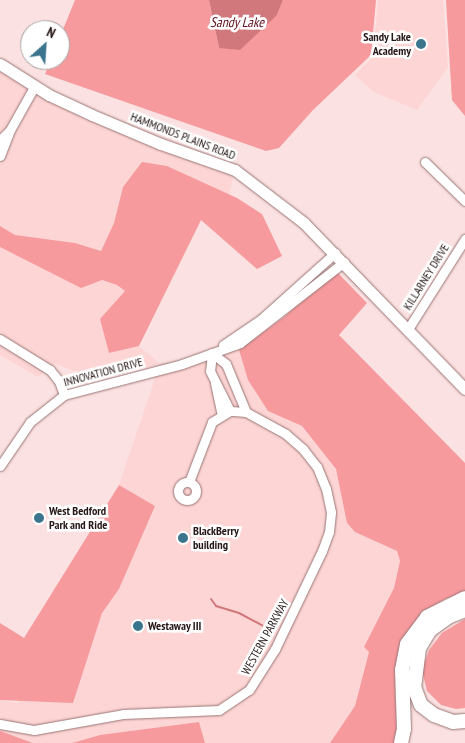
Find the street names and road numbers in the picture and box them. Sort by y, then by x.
street label: HAMMONDS PLAINS ROAD [128,109,238,163]
street label: KILLARNEY DRIVE [400,241,452,313]
street label: INNOVATION DRIVE [62,355,144,389]
street label: WESTERN PARKWAY [238,597,292,677]

